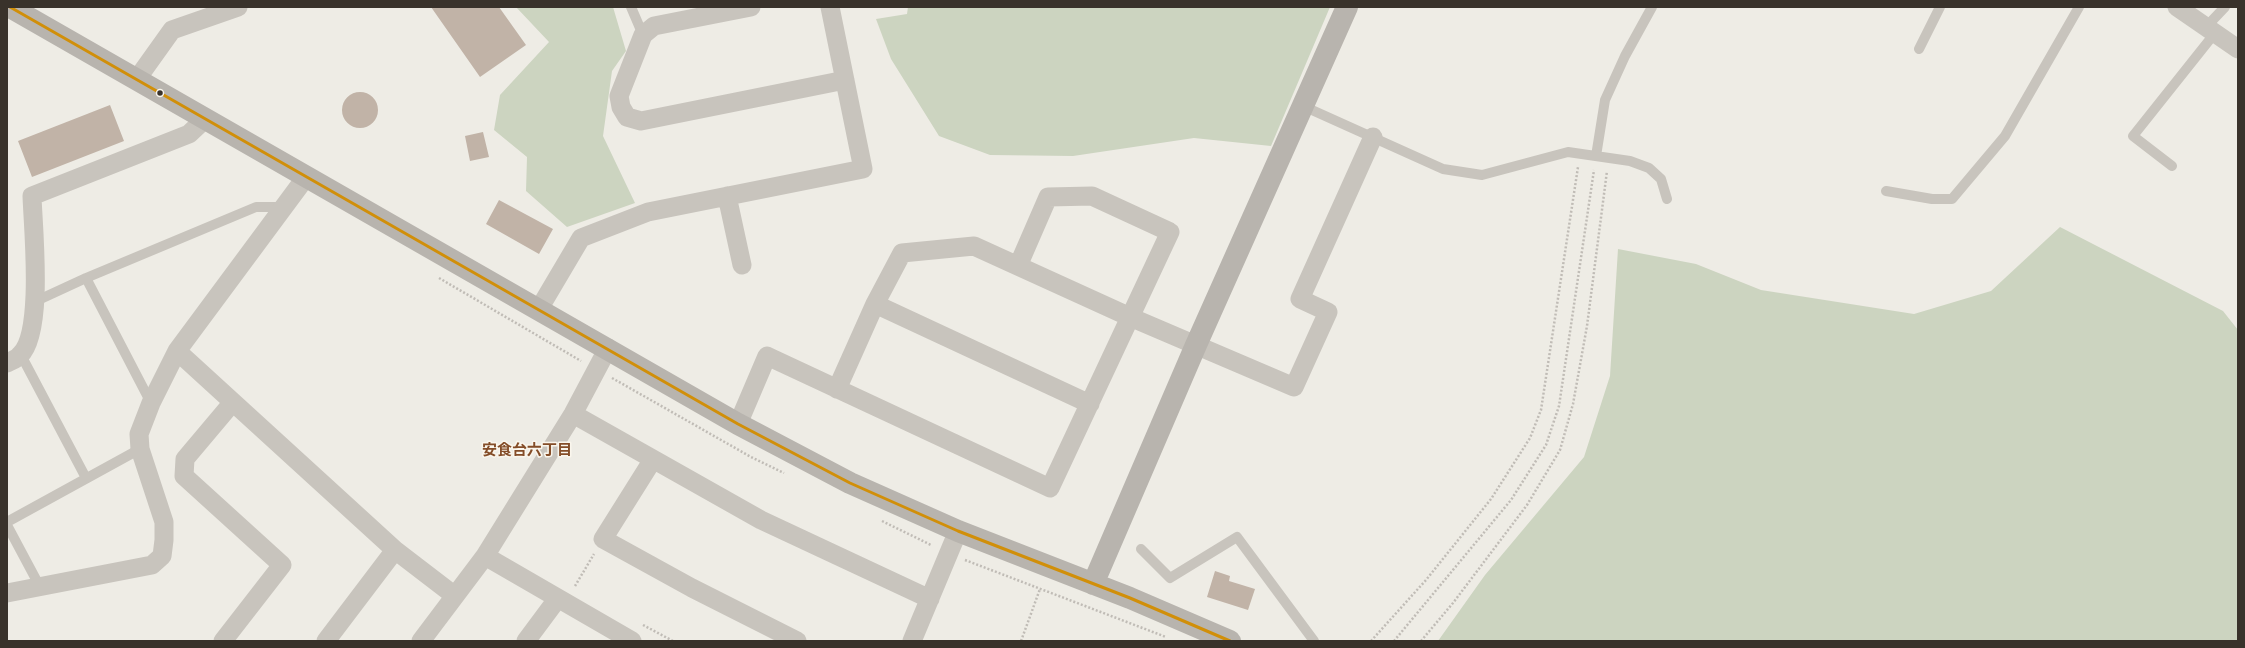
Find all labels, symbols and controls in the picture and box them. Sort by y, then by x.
unlabelled marker [155,88,165,98]
district label: 安食台六丁目 [482,442,572,460]

